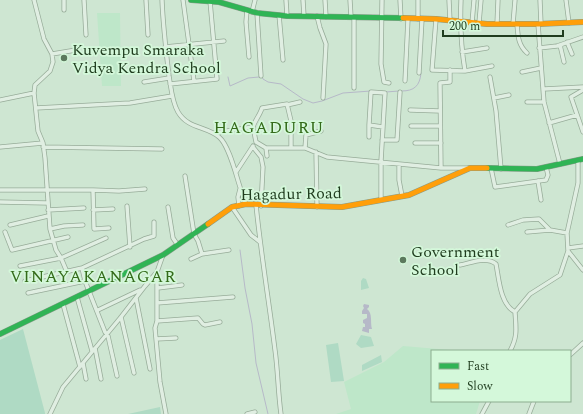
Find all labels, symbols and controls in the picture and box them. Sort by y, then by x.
scale bar [443,12,563,38]
text: 200 m [449,17,480,36]
place label: Kuvempu Smaraka Vidya Kendra School [72,38,221,80]
marker: Kuvempu Smaraka Vidya Kendra School [59,53,69,63]
district label: HAGADURU [214,115,324,141]
street label: Hagadur Road [240,181,342,207]
place label: Government School [411,240,500,282]
marker: Government School [398,255,408,265]
district label: VINAYAKANAGAR [10,264,176,290]
legend [431,350,571,402]
text: Fast [467,357,489,376]
text: Slow [467,377,493,396]

